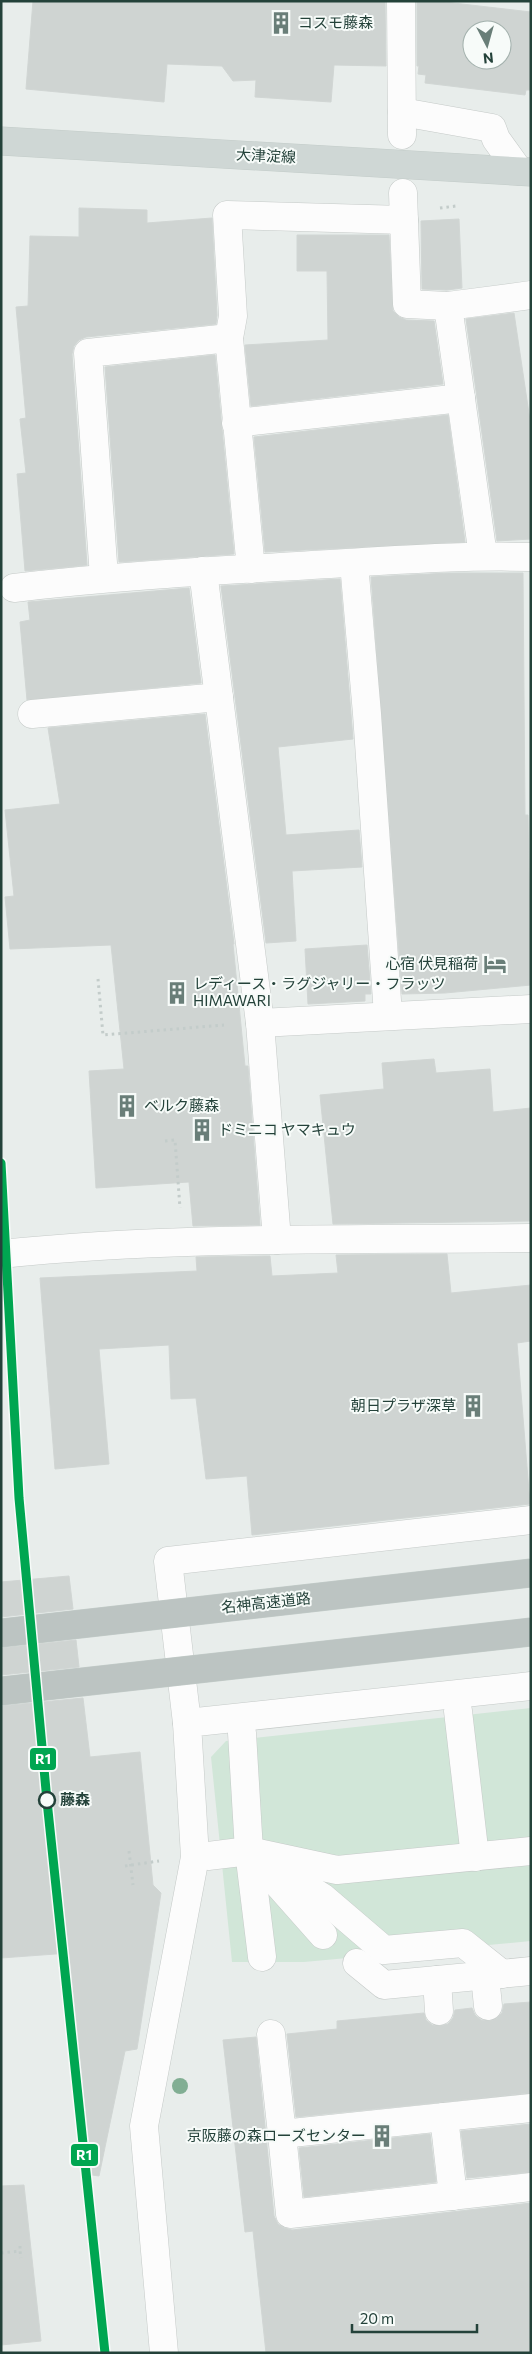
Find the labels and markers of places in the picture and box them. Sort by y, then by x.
building icon: コスモ藤森 [268,10,294,36]
place label: コスモ藤森 [298,13,373,31]
hotel icon: 心宿 伏見稲荷 [482,951,508,977]
place label: 心宿 伏見稲荷 [385,954,478,972]
place label: レディース・ラグジャリー・フラッツ HIMAWARI [193,974,445,1009]
building icon: レディース・ラグジャリー・フラッツ HIMAWARI [164,980,190,1006]
building icon: ベルク藤森 [114,1093,140,1119]
place label: ベルク藤森 [144,1096,219,1114]
building icon: ドミニコ ヤマキュウ [189,1117,215,1143]
place label: ドミニコ ヤマキュウ [218,1120,356,1138]
building icon: 朝日プラザ深草 [460,1393,486,1419]
place label: 朝日プラザ深草 [351,1396,456,1414]
place label: 藤森 [60,1790,90,1808]
marker: 藤森 [38,1791,56,1809]
building icon: 京阪藤の森ローズセンター [369,2123,395,2149]
place label: 京阪藤の森ローズセンター [187,2126,366,2144]

